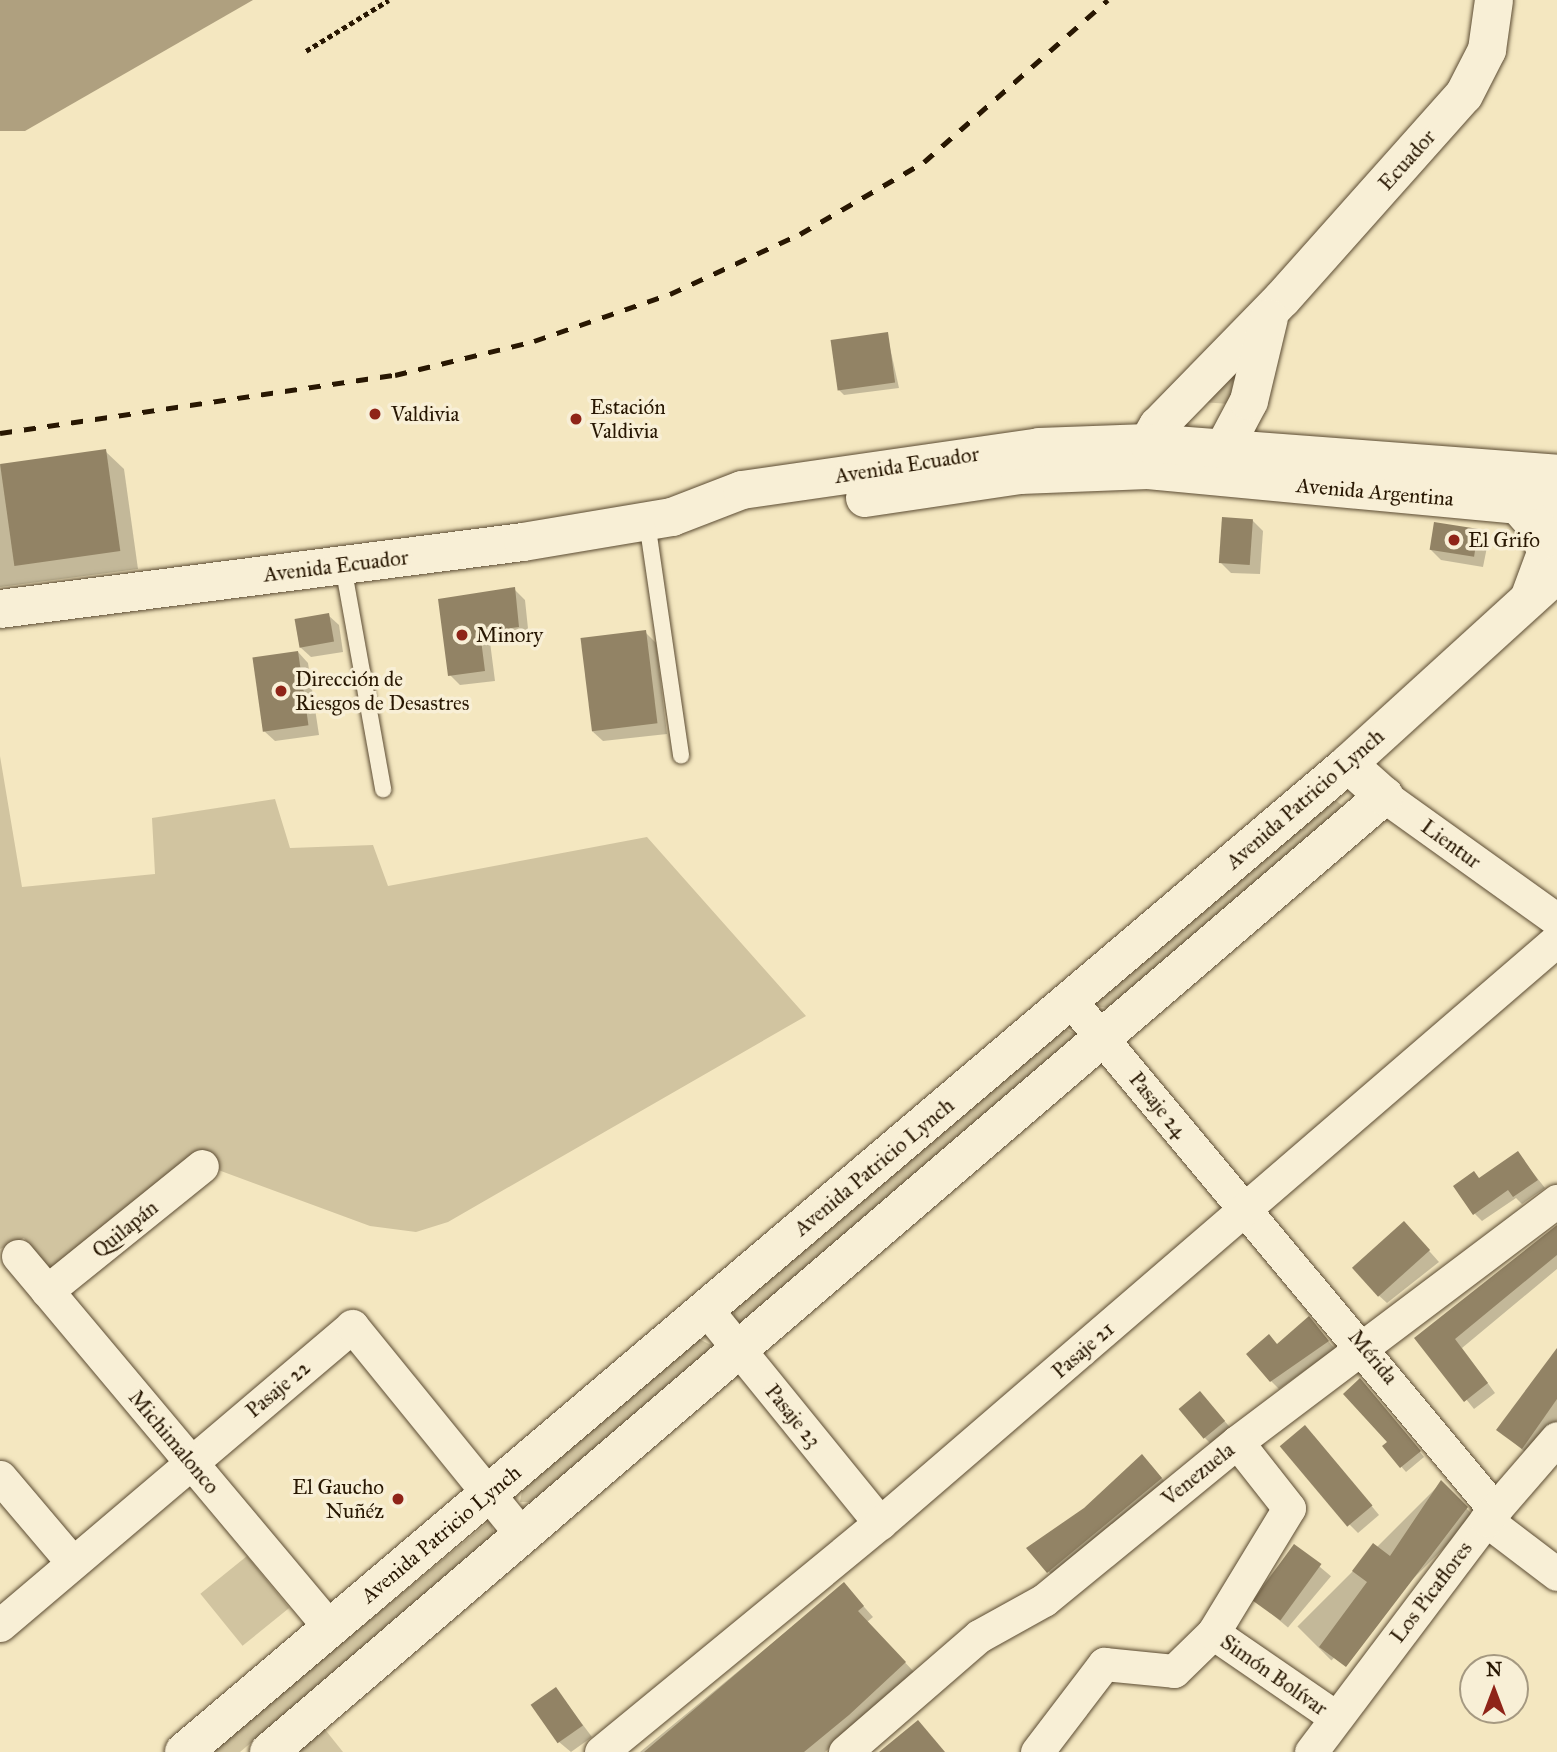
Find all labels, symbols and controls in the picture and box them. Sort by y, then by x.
street label: Ecuador [1373,124,1441,196]
place label: Estación Valdivia [590,394,666,444]
place label: Valdivia [391,401,459,427]
marker: Valdivia [365,404,385,424]
marker: Estación Valdivia [568,411,584,427]
street label: Avenida Ecuador [833,441,981,489]
street label: Avenida Argentina [1295,473,1455,511]
place label: El Grifo [1468,527,1540,553]
marker: El Grifo [1446,532,1462,548]
street label: Avenida Ecuador [262,545,410,587]
place label: Minory [476,622,543,648]
marker: Minory [454,627,470,643]
place label: Dirección de Riesgos de Desastres [295,666,469,716]
marker: Dirección de Riesgos de Desastres [273,683,289,699]
street label: Avenida Patricio Lynch [1221,724,1389,874]
street label: Lientur [1416,814,1486,874]
street label: Pasaje 24 [1124,1067,1192,1143]
street label: Avenida Patricio Lynch [789,1093,959,1241]
street label: Quilapán [87,1195,163,1263]
street label: Pasaje 21 [1047,1316,1119,1384]
street label: Mérida [1343,1325,1403,1389]
street label: Pasaje 22 [241,1355,315,1423]
street label: Pasaje 23 [760,1379,826,1453]
street label: Michimalonco [123,1385,225,1499]
street label: Venezuela [1157,1437,1239,1511]
street label: Avenida Patricio Lynch [356,1460,526,1608]
place label: El Gaucho Nuñéz [292,1474,384,1524]
marker: El Gaucho Nuñéz [390,1491,406,1507]
street label: Los Picaflores [1385,1536,1477,1648]
street label: Simón Bolívar [1216,1629,1332,1721]
north arrow [1459,1654,1529,1724]
text: N [1486,1658,1502,1681]

